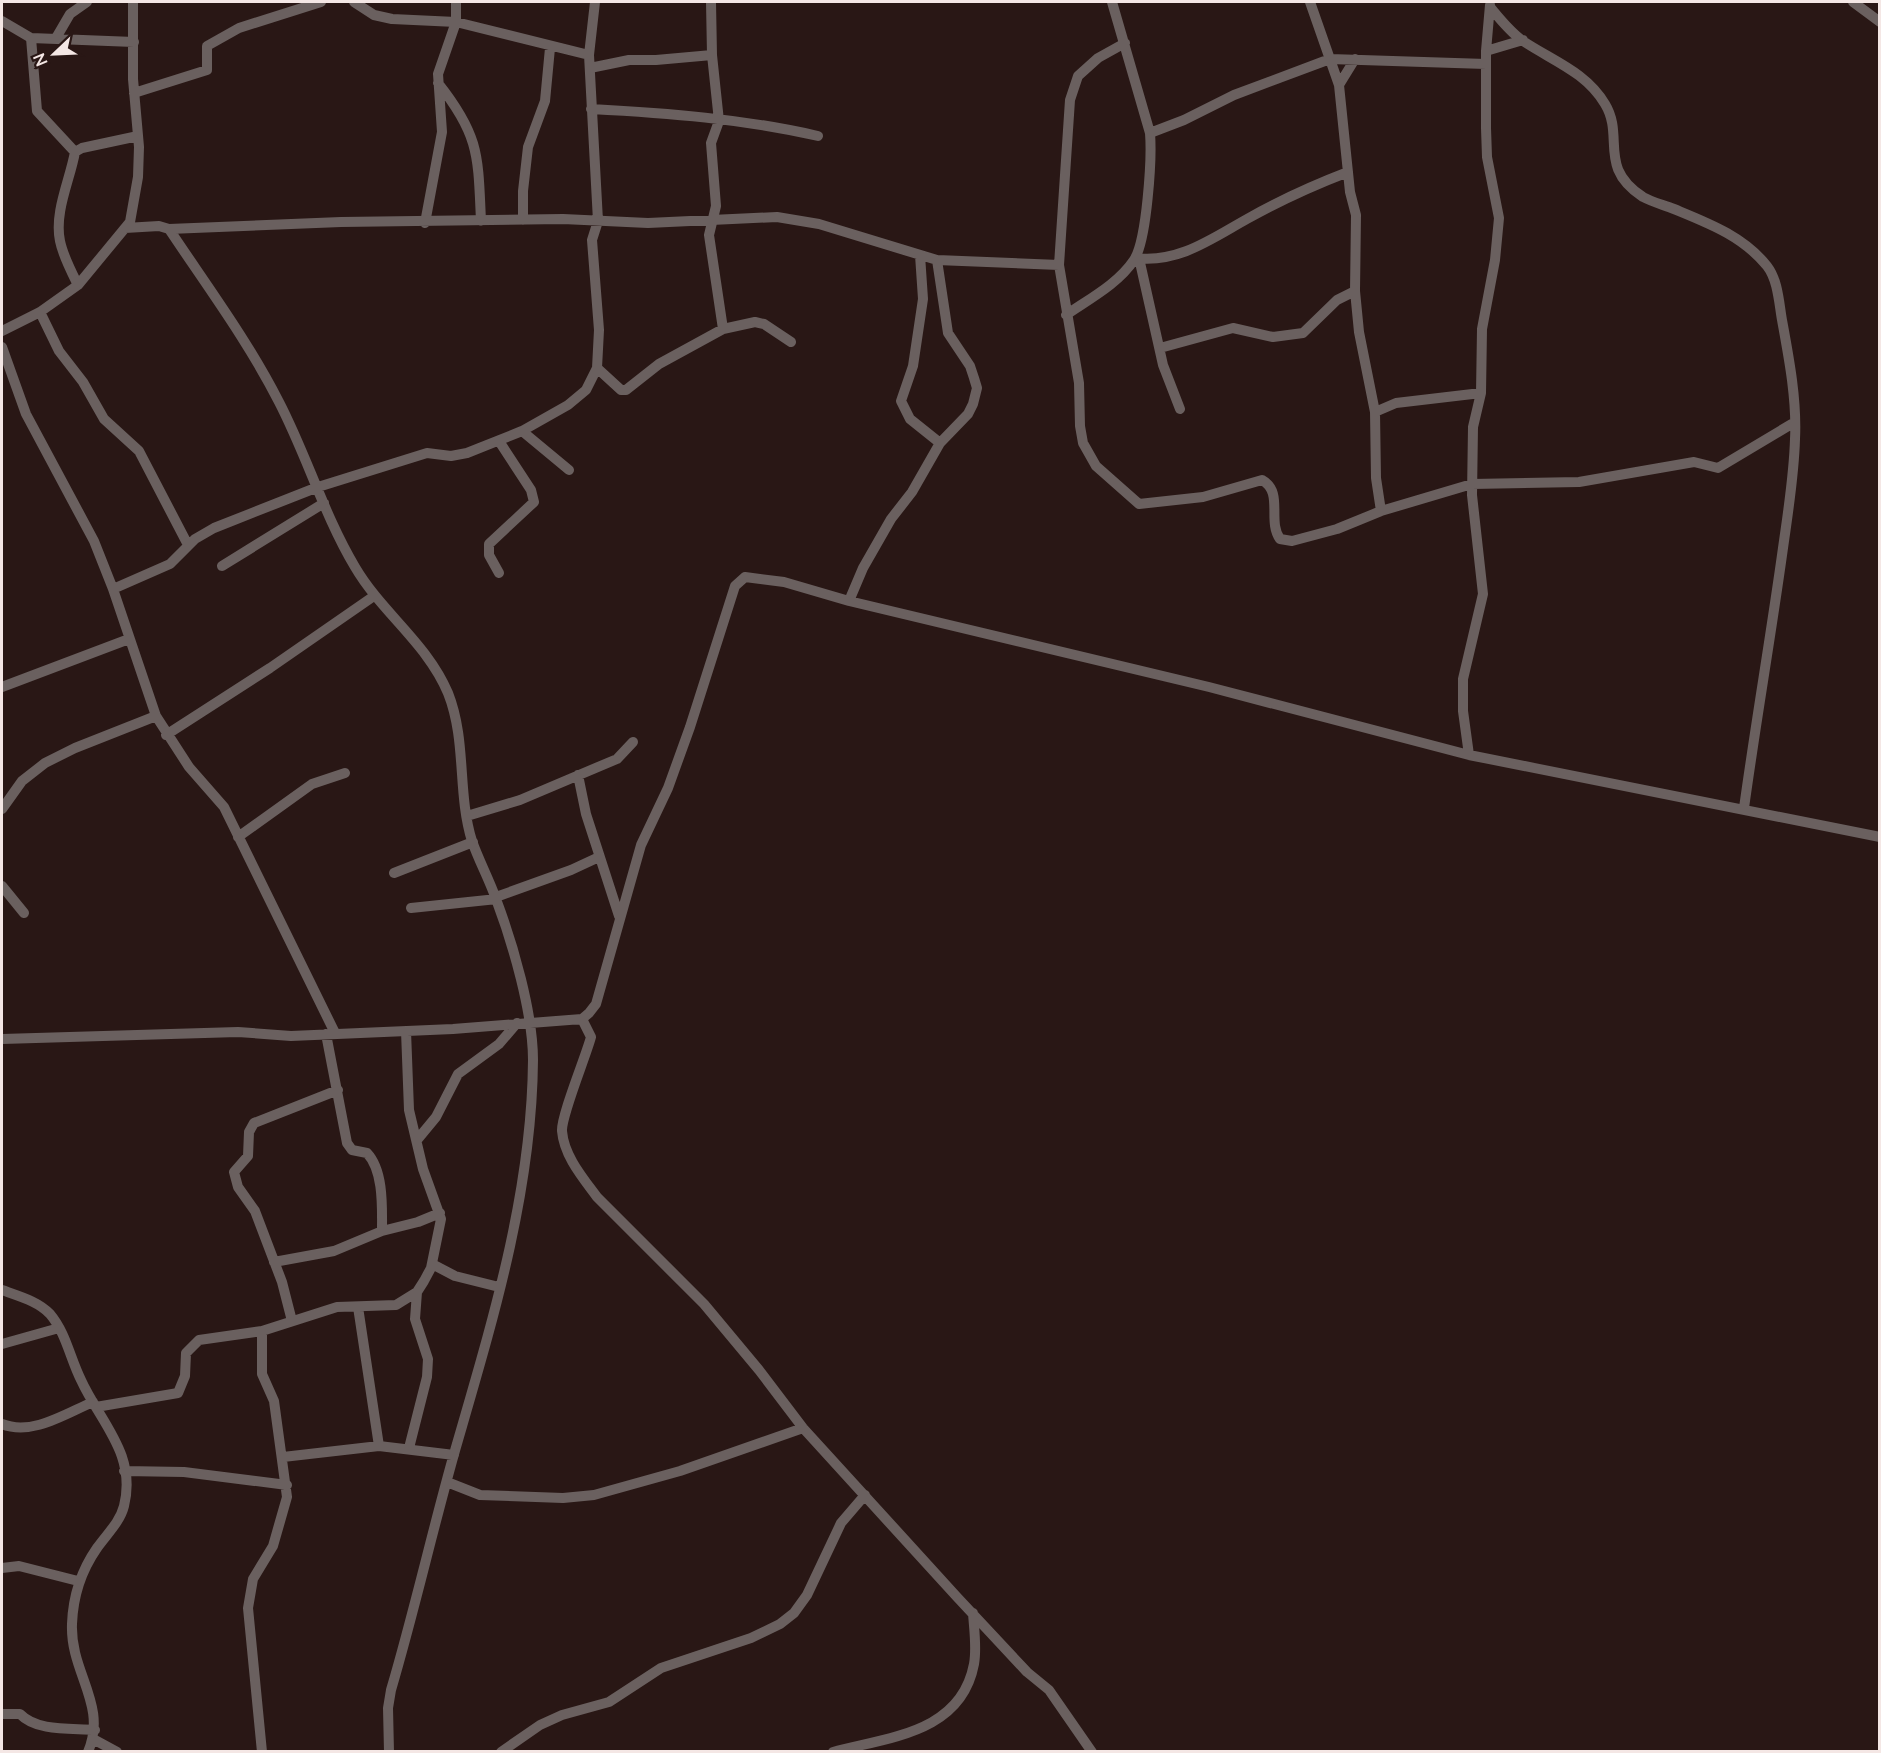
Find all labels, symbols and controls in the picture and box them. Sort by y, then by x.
north arrow [24,24,84,84]
text: N [29,51,51,69]

